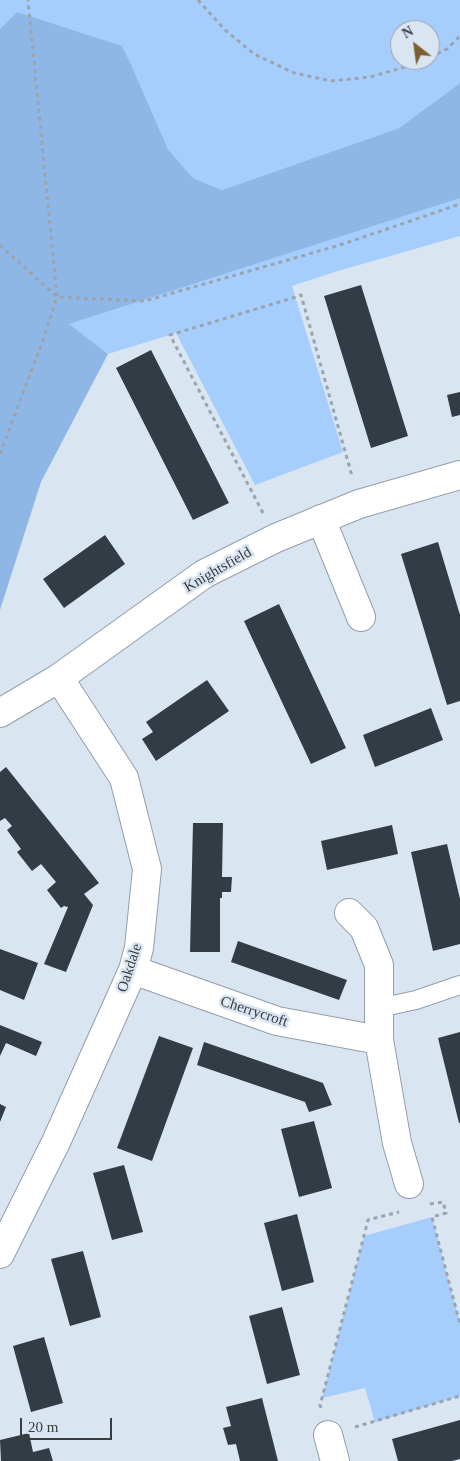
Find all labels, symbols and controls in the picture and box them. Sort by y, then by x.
north arrow [390,20,440,70]
text: N [400,23,416,41]
street label: Knightsfield [181,543,255,597]
street label: Oakdale [114,941,146,995]
street label: Cherrycroft [218,993,290,1031]
scale bar [22,1408,115,1440]
text: 20 m [28,1419,58,1435]

